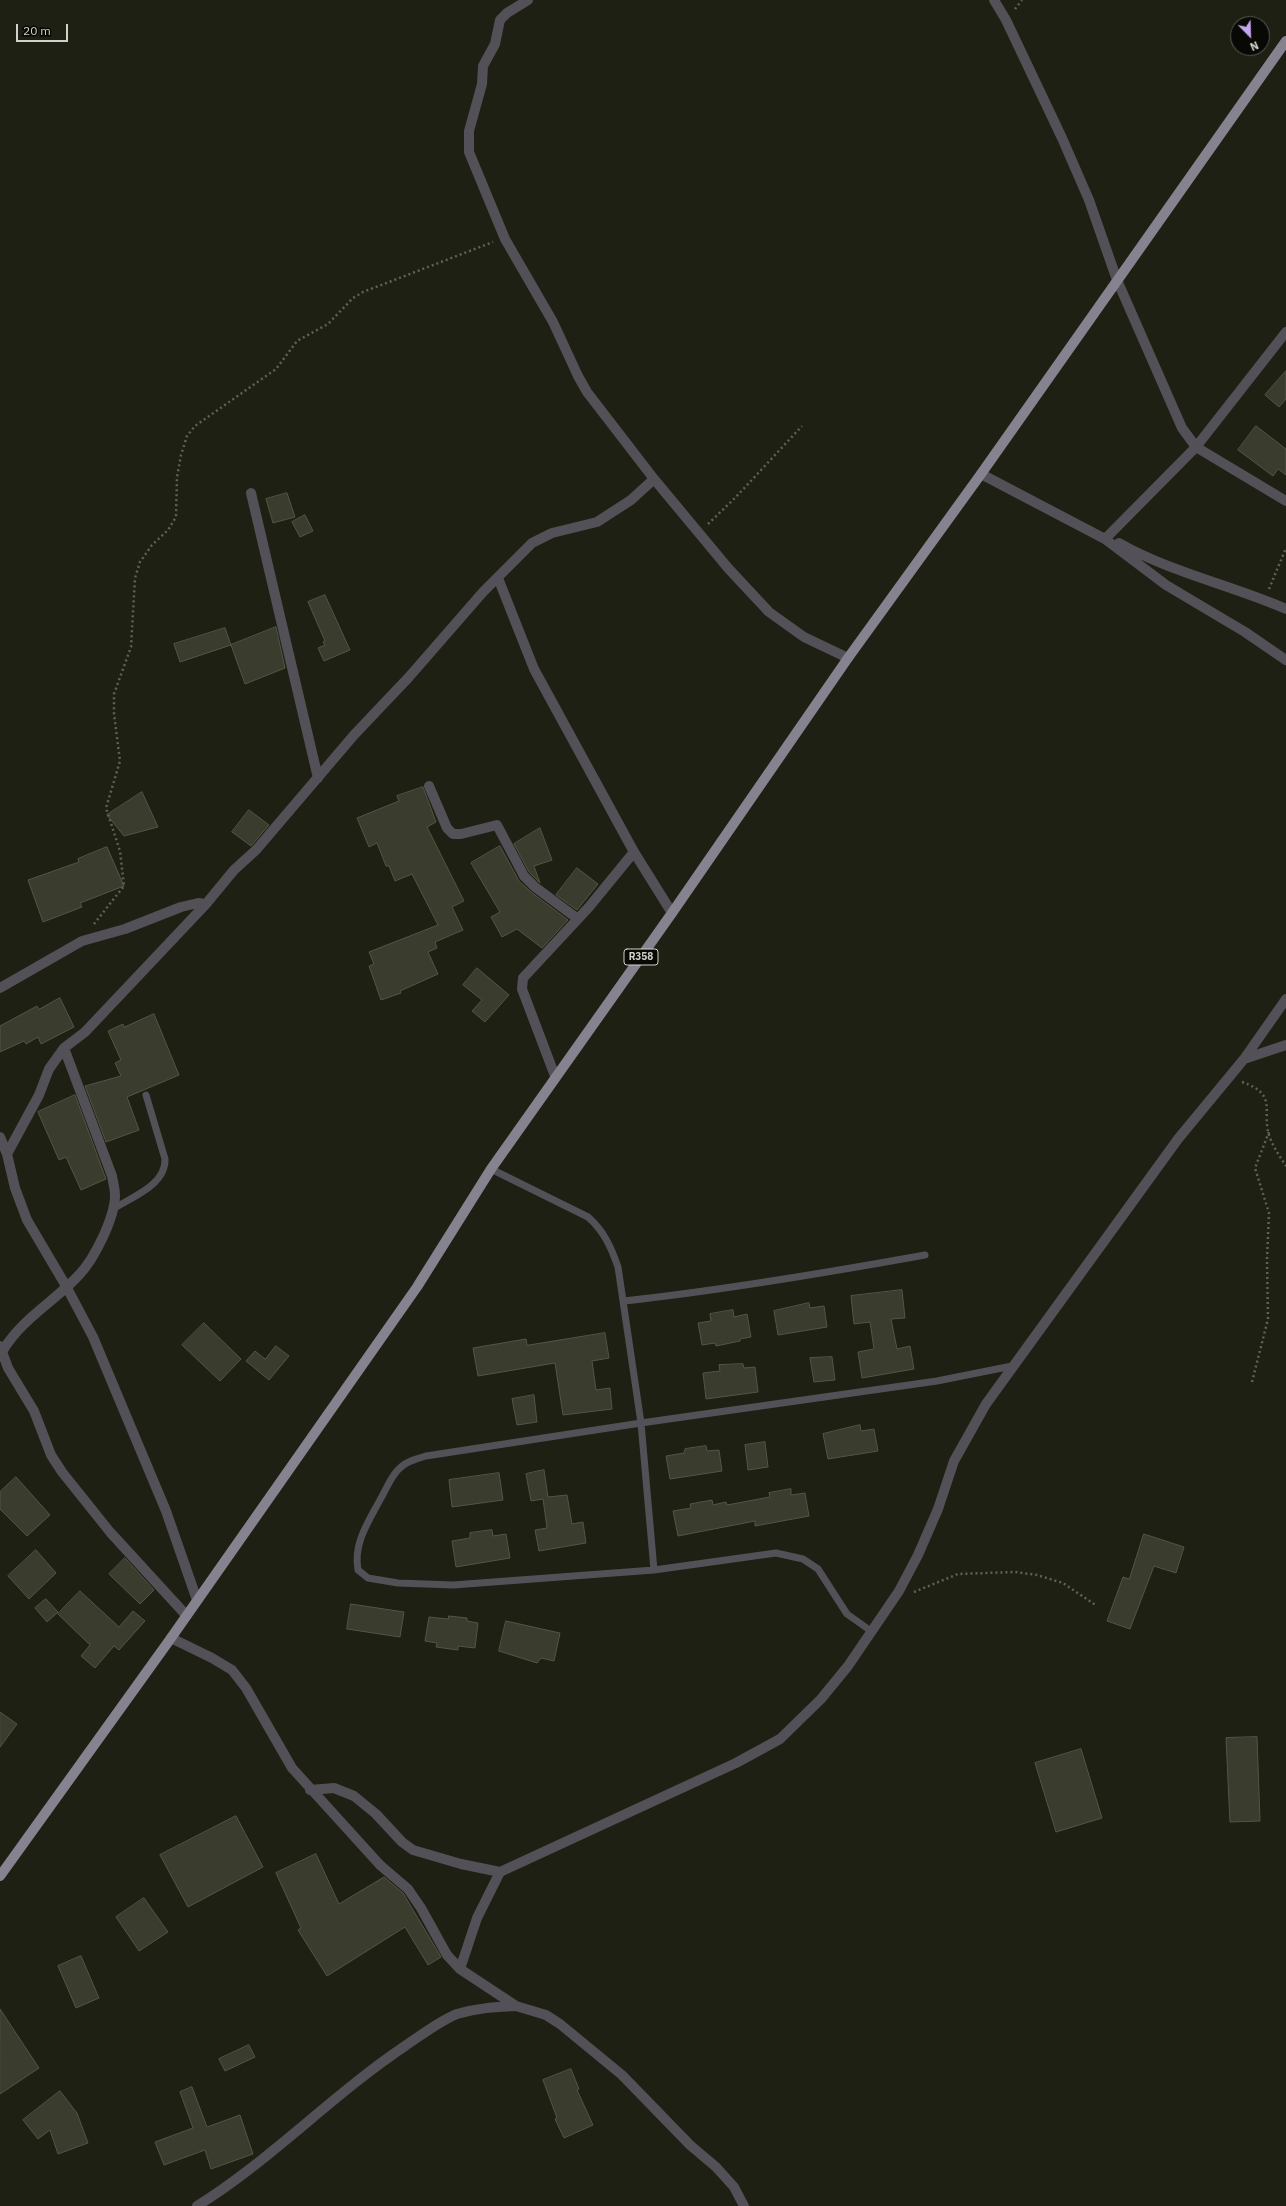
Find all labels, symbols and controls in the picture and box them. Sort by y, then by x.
scale bar [18,16,70,42]
north arrow [1230,16,1270,56]
text: 20 m [23,23,51,38]
text: N [1248,38,1261,54]
road number: R358 [624,949,658,965]

